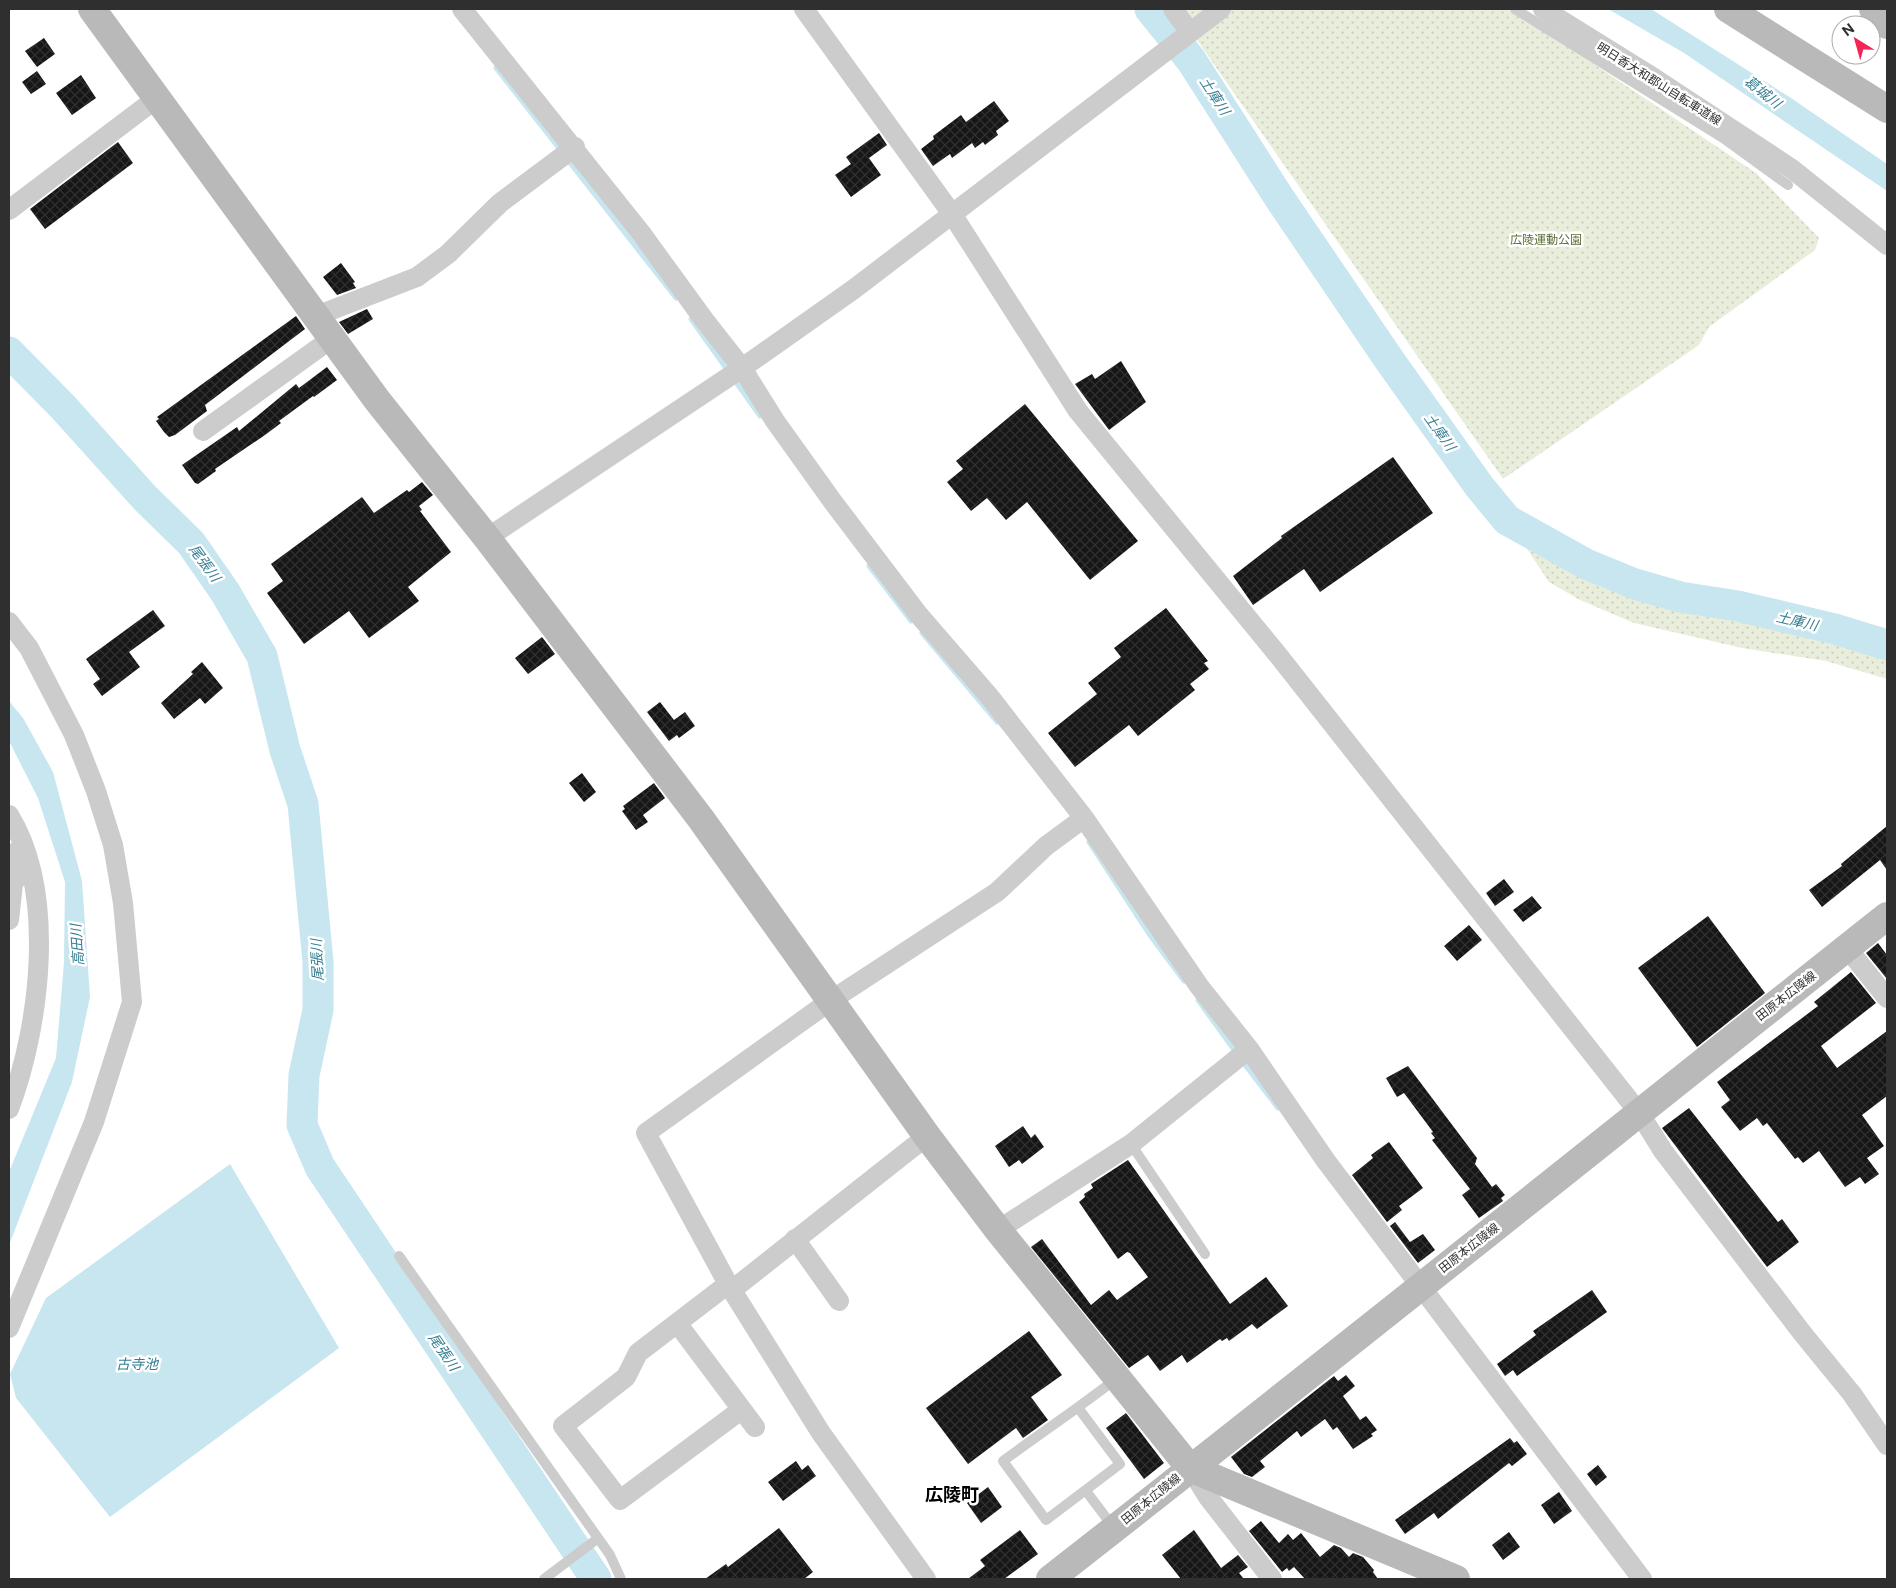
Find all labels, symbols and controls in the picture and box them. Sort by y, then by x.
north arrow [1831,15,1881,65]
text: N [1839,20,1857,39]
street label: 明日香大和郡山自転車道線 [1594,40,1724,128]
water label: 葛城川 [1742,73,1786,113]
water label: 土庫川 [1197,74,1234,120]
park label: 広陵運動公園 [1510,233,1582,247]
water label: 土庫川 [1421,410,1460,455]
water label: 尾張川 [186,541,225,586]
water label: 土庫川 [1775,608,1821,634]
water label: 高田川 [67,921,86,967]
water label: 尾張川 [308,937,326,981]
street label: 田原本広陵線 [1753,968,1819,1024]
street label: 田原本広陵線 [1436,1220,1502,1276]
water label: 尾張川 [426,1330,463,1376]
water label: 古寺池 [116,1356,160,1372]
street label: 田原本広陵線 [1119,1471,1183,1527]
district label: 広陵町 [925,1484,979,1505]

